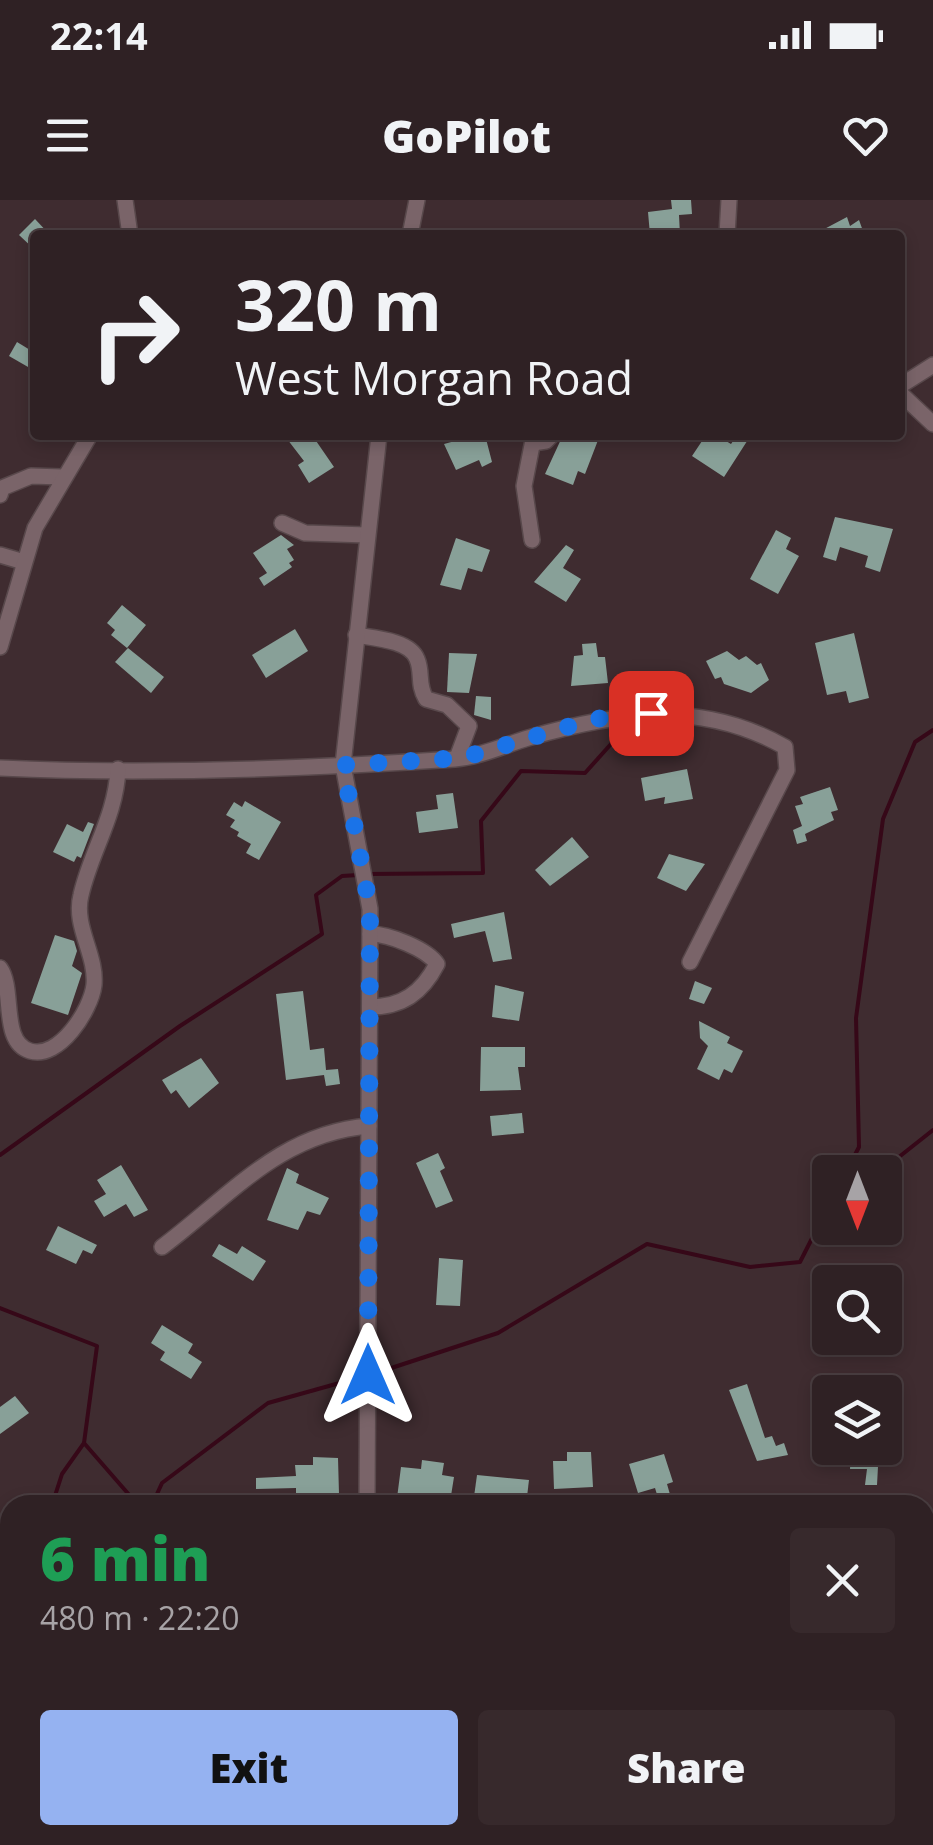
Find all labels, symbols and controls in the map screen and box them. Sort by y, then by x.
text: 22:14 [50,9,148,61]
text: GoPilot [382,105,551,166]
icon: menu [40,108,95,163]
icon: heart [838,108,893,163]
text: 320 m [235,256,442,352]
icon: right [70,270,200,400]
text: West Morgan Road [235,347,633,408]
pin [609,671,694,756]
icon: arrive [624,686,679,741]
north arrow [812,1155,902,1245]
map controls [812,1155,902,1465]
button: search [812,1265,902,1355]
position arrow [316,1323,420,1427]
button: layers [812,1375,902,1465]
text: 6 min [40,1517,210,1599]
button: close [790,1528,895,1633]
text: 480 m · 22:20 [40,1596,239,1639]
button: Exit [40,1710,458,1825]
button: Share [478,1710,895,1825]

